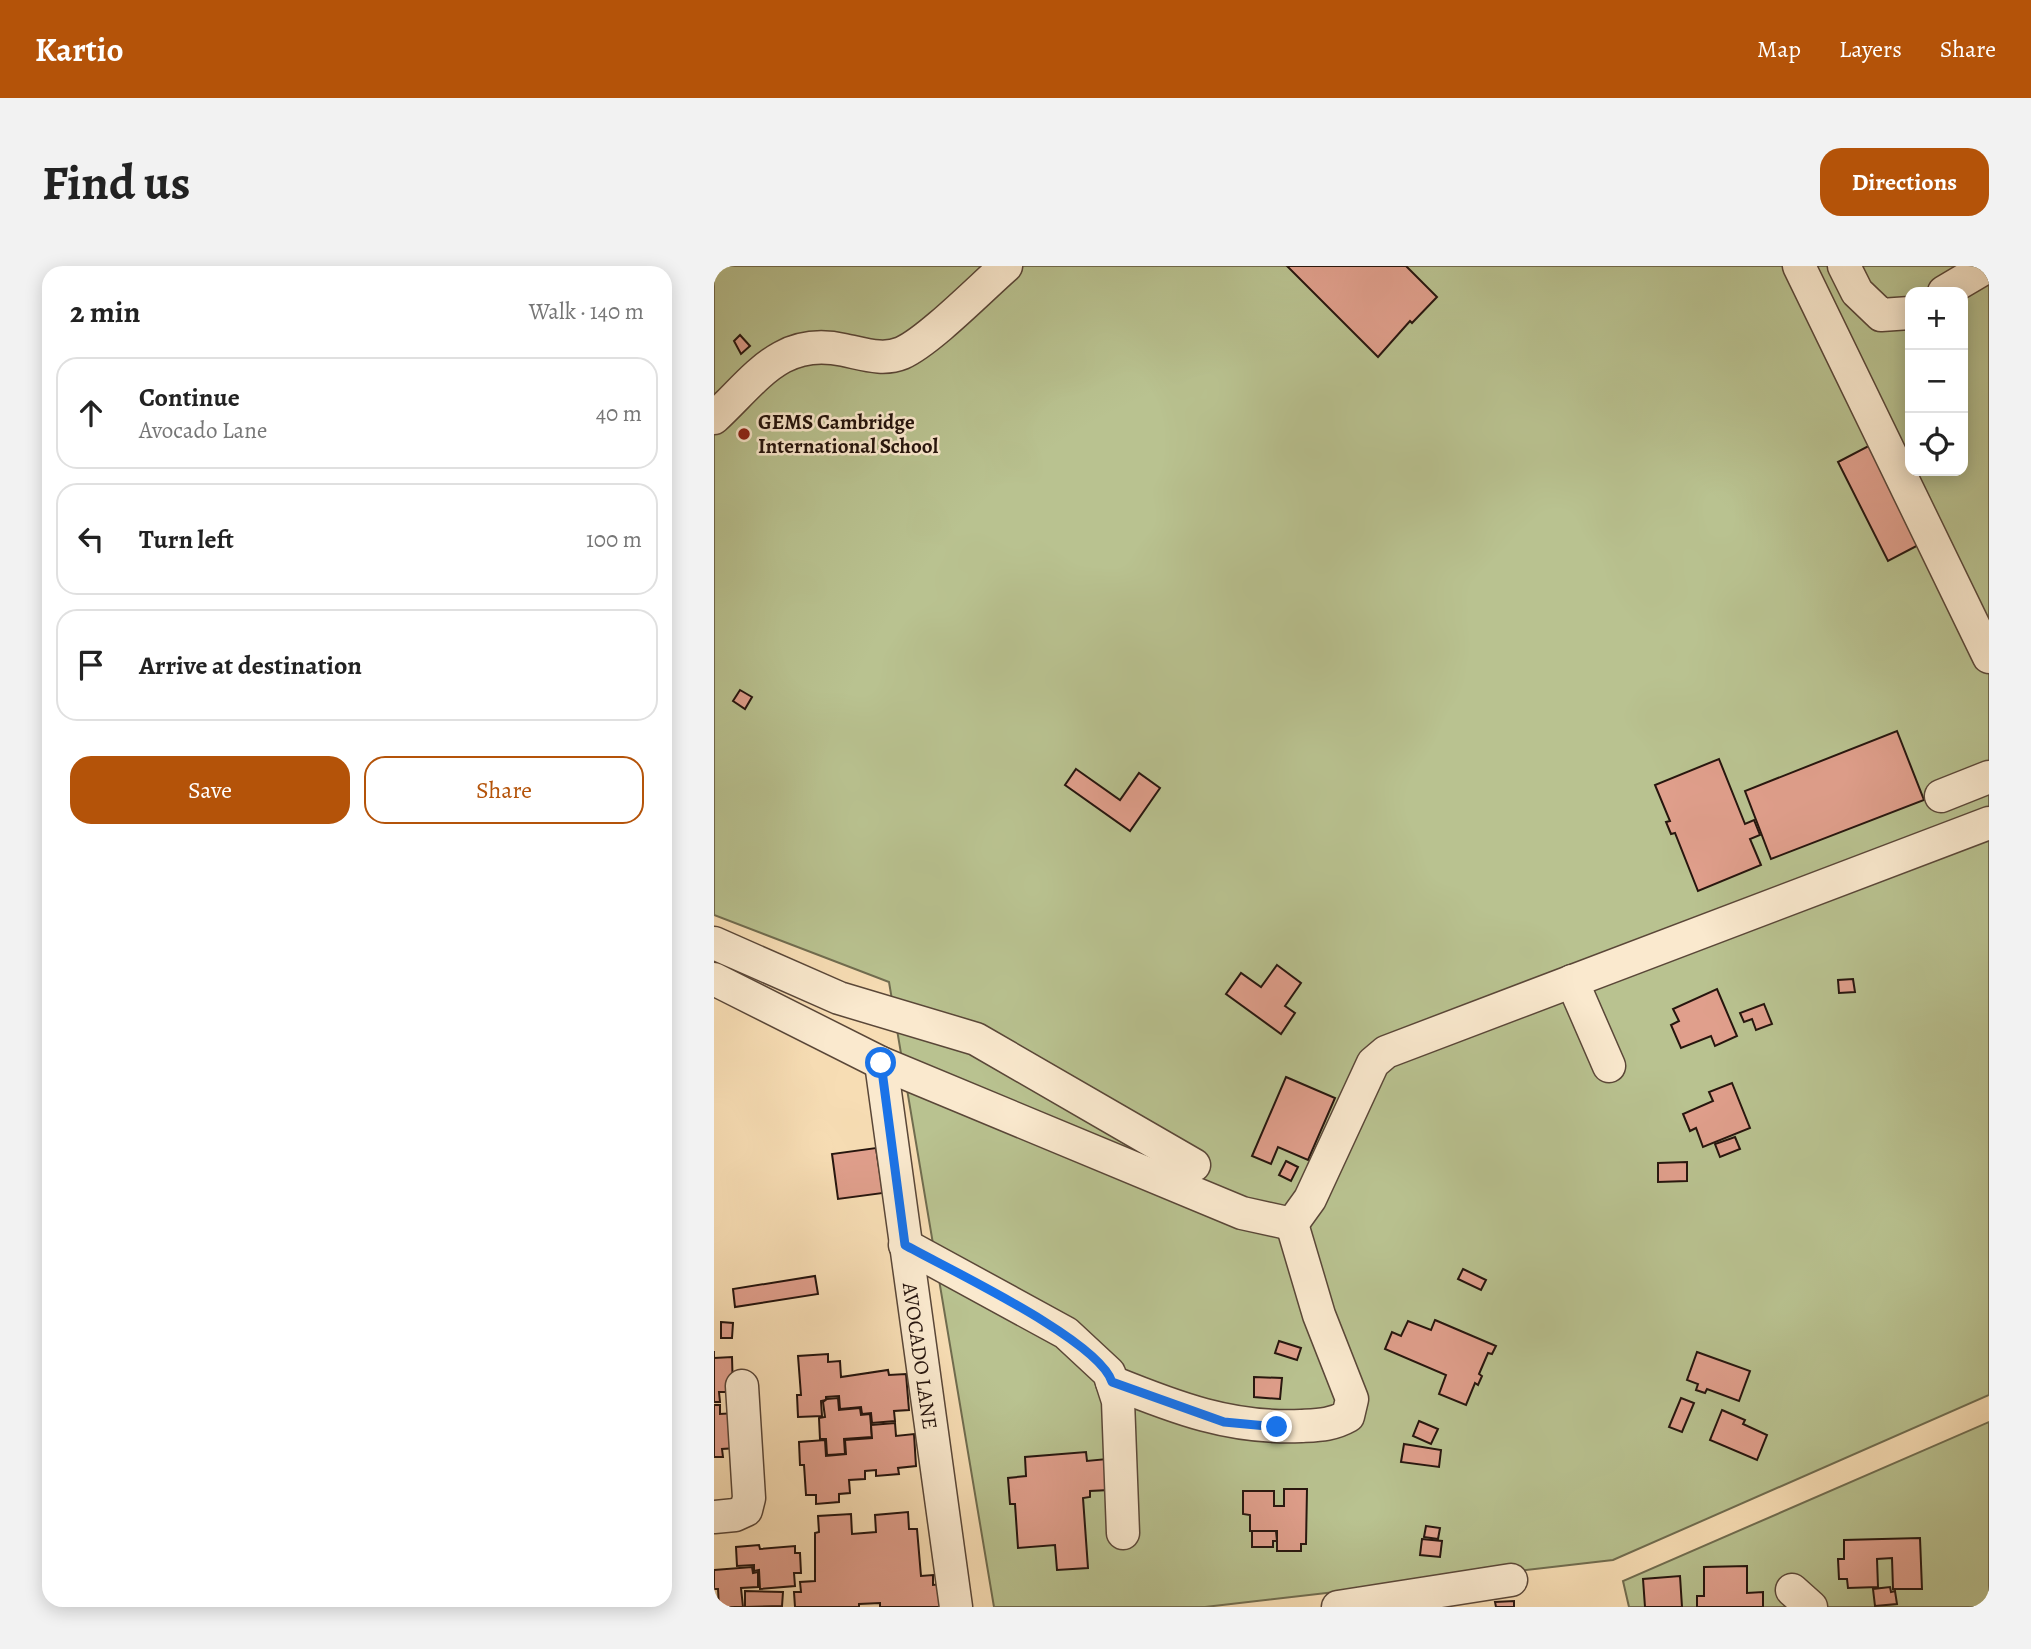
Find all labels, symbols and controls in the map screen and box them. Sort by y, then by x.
text: Kartio [35,27,123,72]
text: Map [1757,33,1801,65]
text: Layers [1839,33,1902,65]
text: Share [1940,33,1996,65]
button: Directions [1820,148,1989,216]
text: Find us [42,149,190,216]
map controls [1905,287,1968,476]
button: + [1905,287,1968,350]
text: 2 min [70,292,140,332]
text: Walk · 140 m [529,296,644,327]
button: − [1905,350,1968,413]
text: Continue [139,380,240,415]
icon: ahead [72,394,110,432]
text: 40 m [596,398,642,429]
place label: GEMS Cambridge International School [758,408,939,460]
button: locate [1905,413,1968,476]
text: Avocado Lane [139,415,267,446]
marker: GEMS Cambridge International School [736,426,752,442]
icon: left [72,520,110,558]
text: Turn left [139,522,234,557]
text: 100 m [586,524,642,555]
icon: arrive [72,646,110,684]
text: Arrive at destination [139,648,362,683]
button: Save [70,756,350,824]
button: Share [364,756,644,824]
route start [865,1047,896,1078]
street label: AVOCADO LANE [896,1280,944,1431]
route end [1261,1411,1292,1442]

